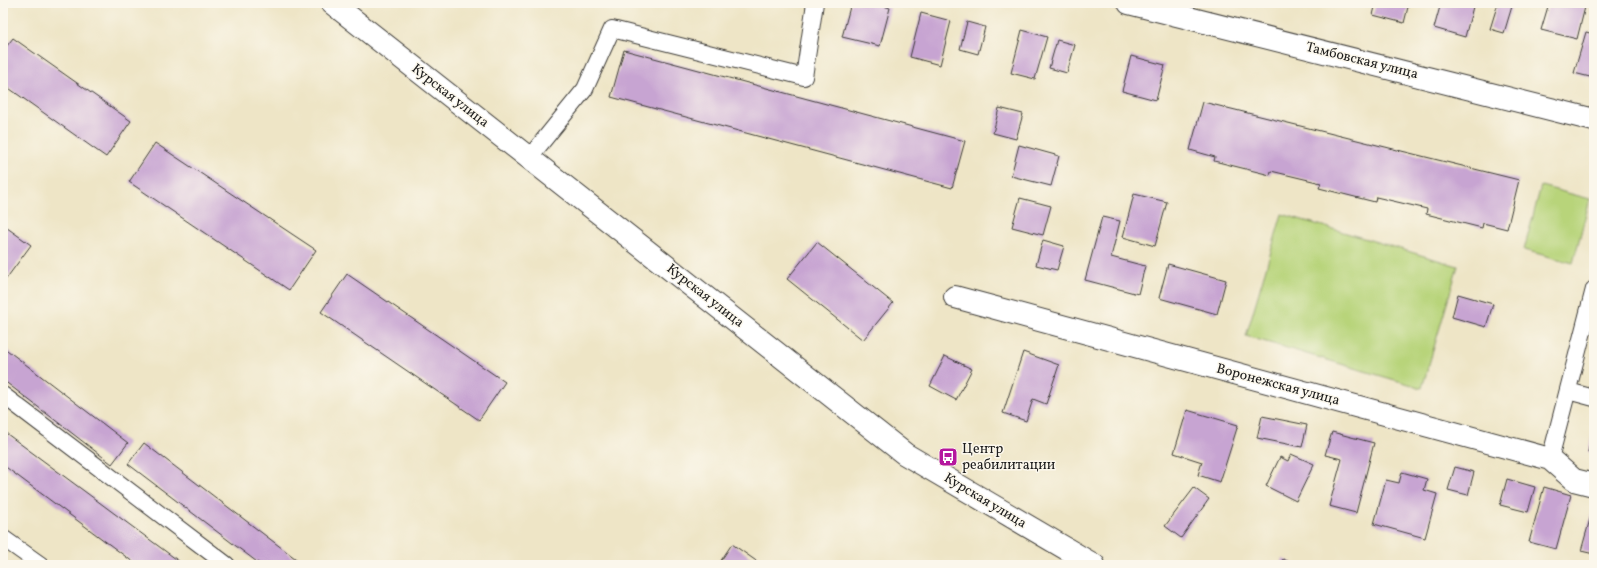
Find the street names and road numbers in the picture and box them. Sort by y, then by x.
street label: Тамбовская улица [1304,38,1420,84]
street label: Курская улица [407,60,493,132]
street label: Курская улица [662,260,748,332]
street label: Воронежская улица [1214,359,1342,411]
street label: Курская улица [940,469,1030,533]

